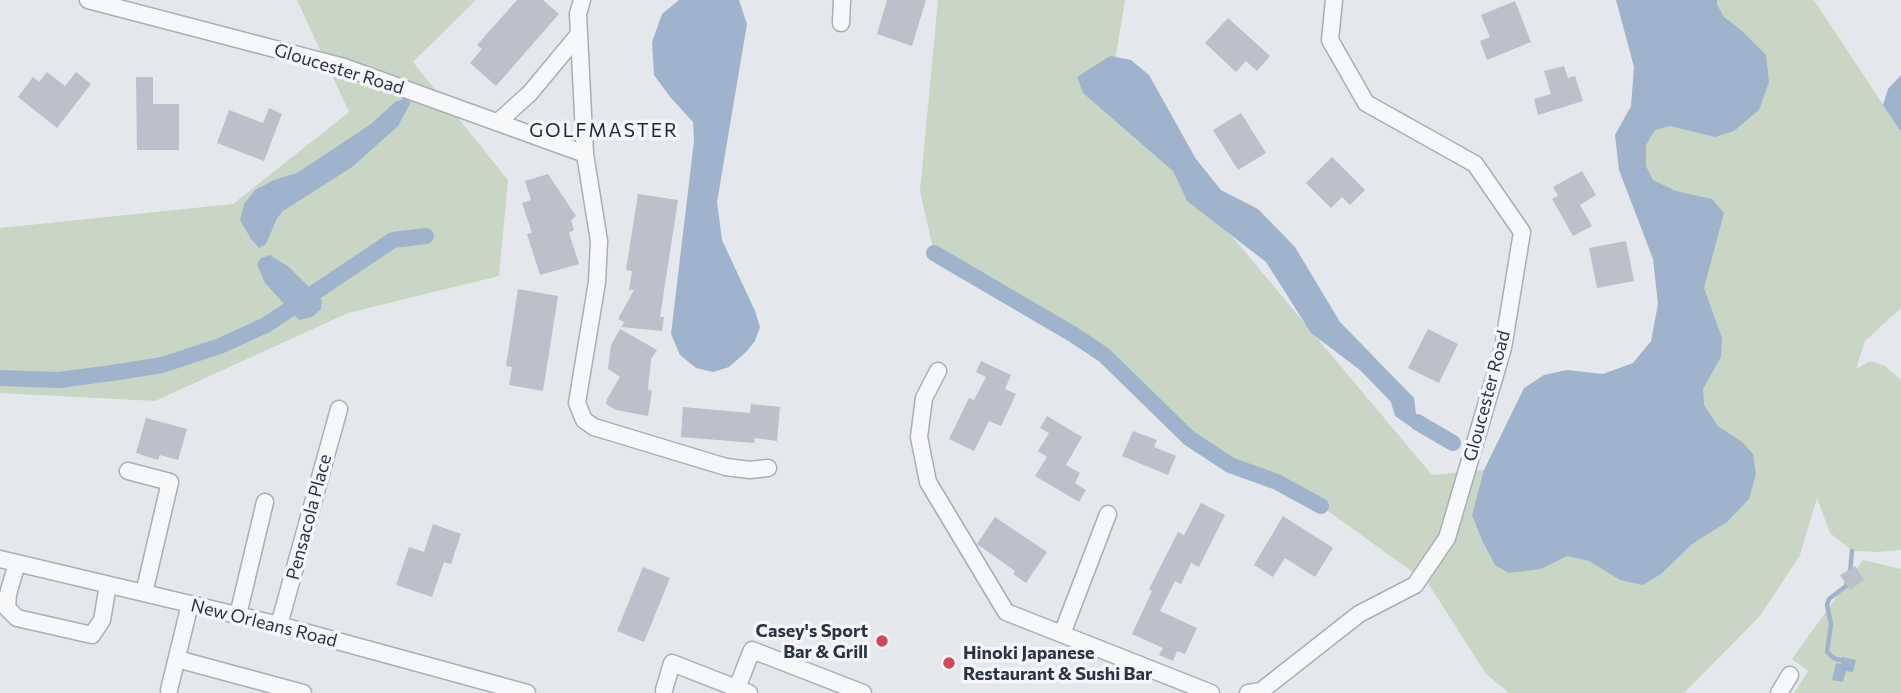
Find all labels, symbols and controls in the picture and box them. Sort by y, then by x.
street label: Gloucester Road [272,39,406,99]
district label: GOLFMASTER [530,120,678,142]
street label: Gloucester Road [1459,328,1515,464]
street label: Pensacola Place [282,452,336,582]
street label: New Orleans Road [189,594,339,652]
place label: Casey's Sport Bar & Grill [756,620,868,662]
marker: Casey's Sport Bar & Grill [874,633,890,649]
place label: Hinoki Japanese Restaurant & Sushi Bar [963,642,1152,684]
marker: Hinoki Japanese Restaurant & Sushi Bar [941,655,957,671]

